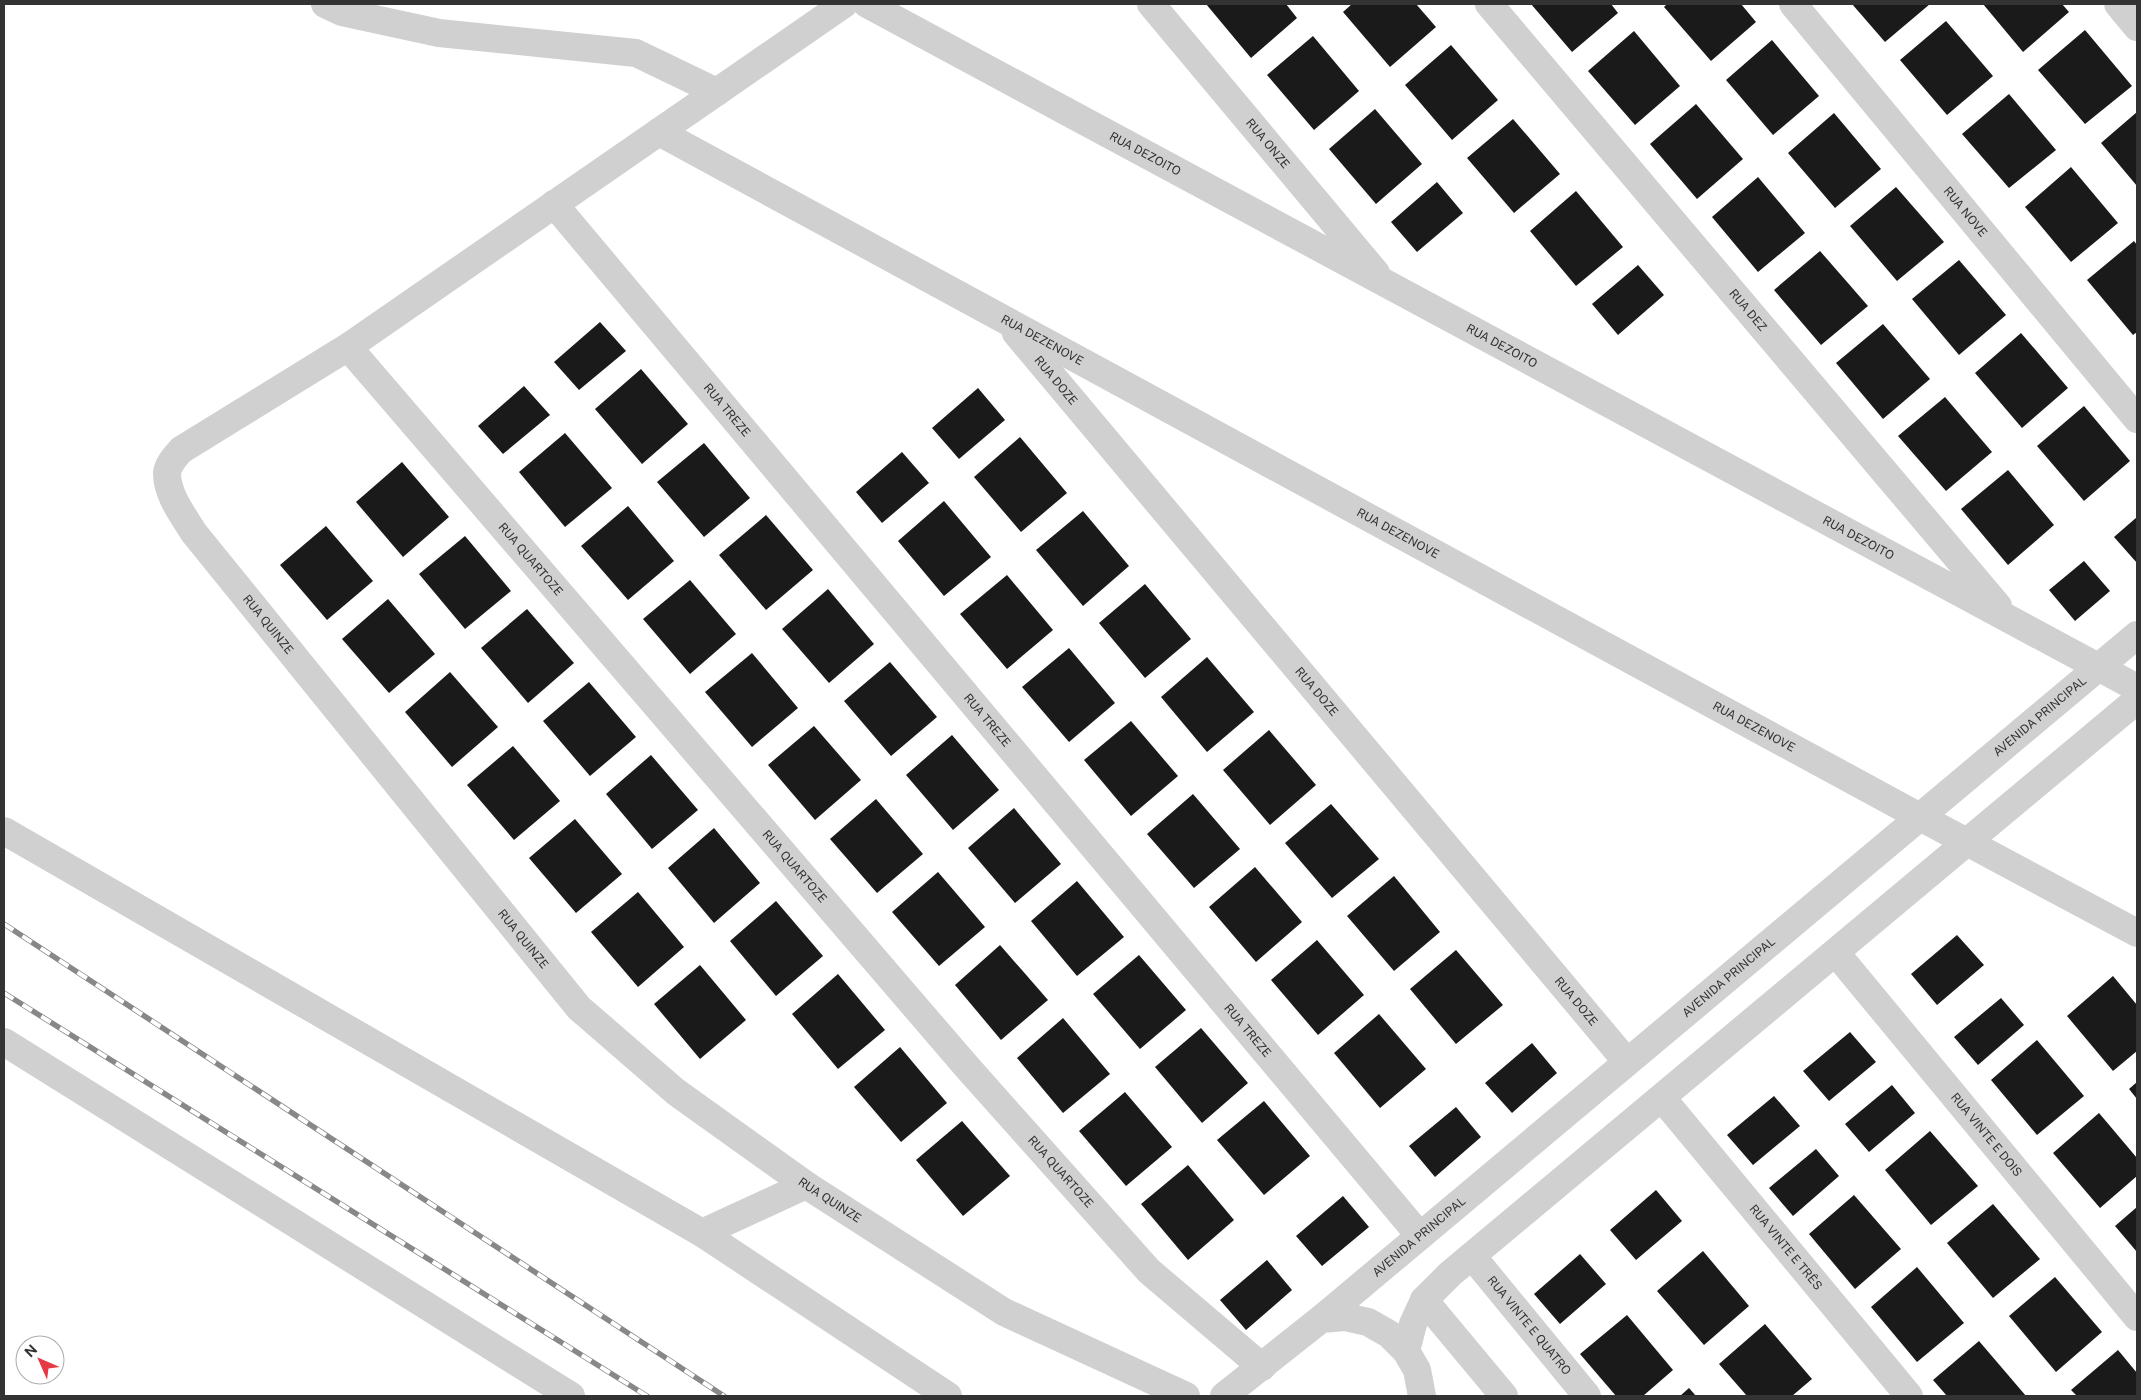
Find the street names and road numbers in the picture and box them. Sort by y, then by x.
street label: RUA ONZE [1243,116,1292,171]
street label: RUA DEZOITO [1107,129,1183,179]
street label: RUA NOVE [1941,184,1990,240]
street label: RUA DEZ [1726,286,1770,334]
street label: RUA DEZENOVE [999,312,1086,368]
street label: RUA DEZOITO [1464,321,1540,371]
street label: RUA DOZE [1031,353,1080,408]
street label: RUA TREZE [701,381,753,440]
street label: RUA DEZENOVE [1354,505,1442,561]
street label: RUA DEZOITO [1820,513,1897,563]
street label: RUA QUARTOZE [495,520,566,599]
street label: RUA QUINZE [240,592,296,657]
street label: RUA DOZE [1292,664,1341,719]
street label: AVENIDA PRINCIPAL [1991,673,2089,759]
street label: RUA TREZE [961,691,1014,750]
street label: RUA DEZENOVE [1710,699,1797,755]
street label: RUA QUARTOZE [759,827,830,906]
street label: RUA QUINZE [495,907,551,972]
street label: AVENIDA PRINCIPAL [1679,934,1778,1020]
street label: RUA DOZE [1552,974,1601,1029]
street label: RUA TREZE [1221,1001,1274,1060]
street label: RUA VINTE E DOIS [1948,1090,2025,1179]
street label: RUA QUARTOZE [1025,1133,1096,1211]
street label: RUA QUINZE [795,1175,864,1226]
street label: AVENIDA PRINCIPAL [1370,1194,1468,1280]
street label: RUA VINTE E TRÊS [1746,1202,1825,1293]
street label: RUA VINTE E QUATRO [1484,1273,1574,1378]

